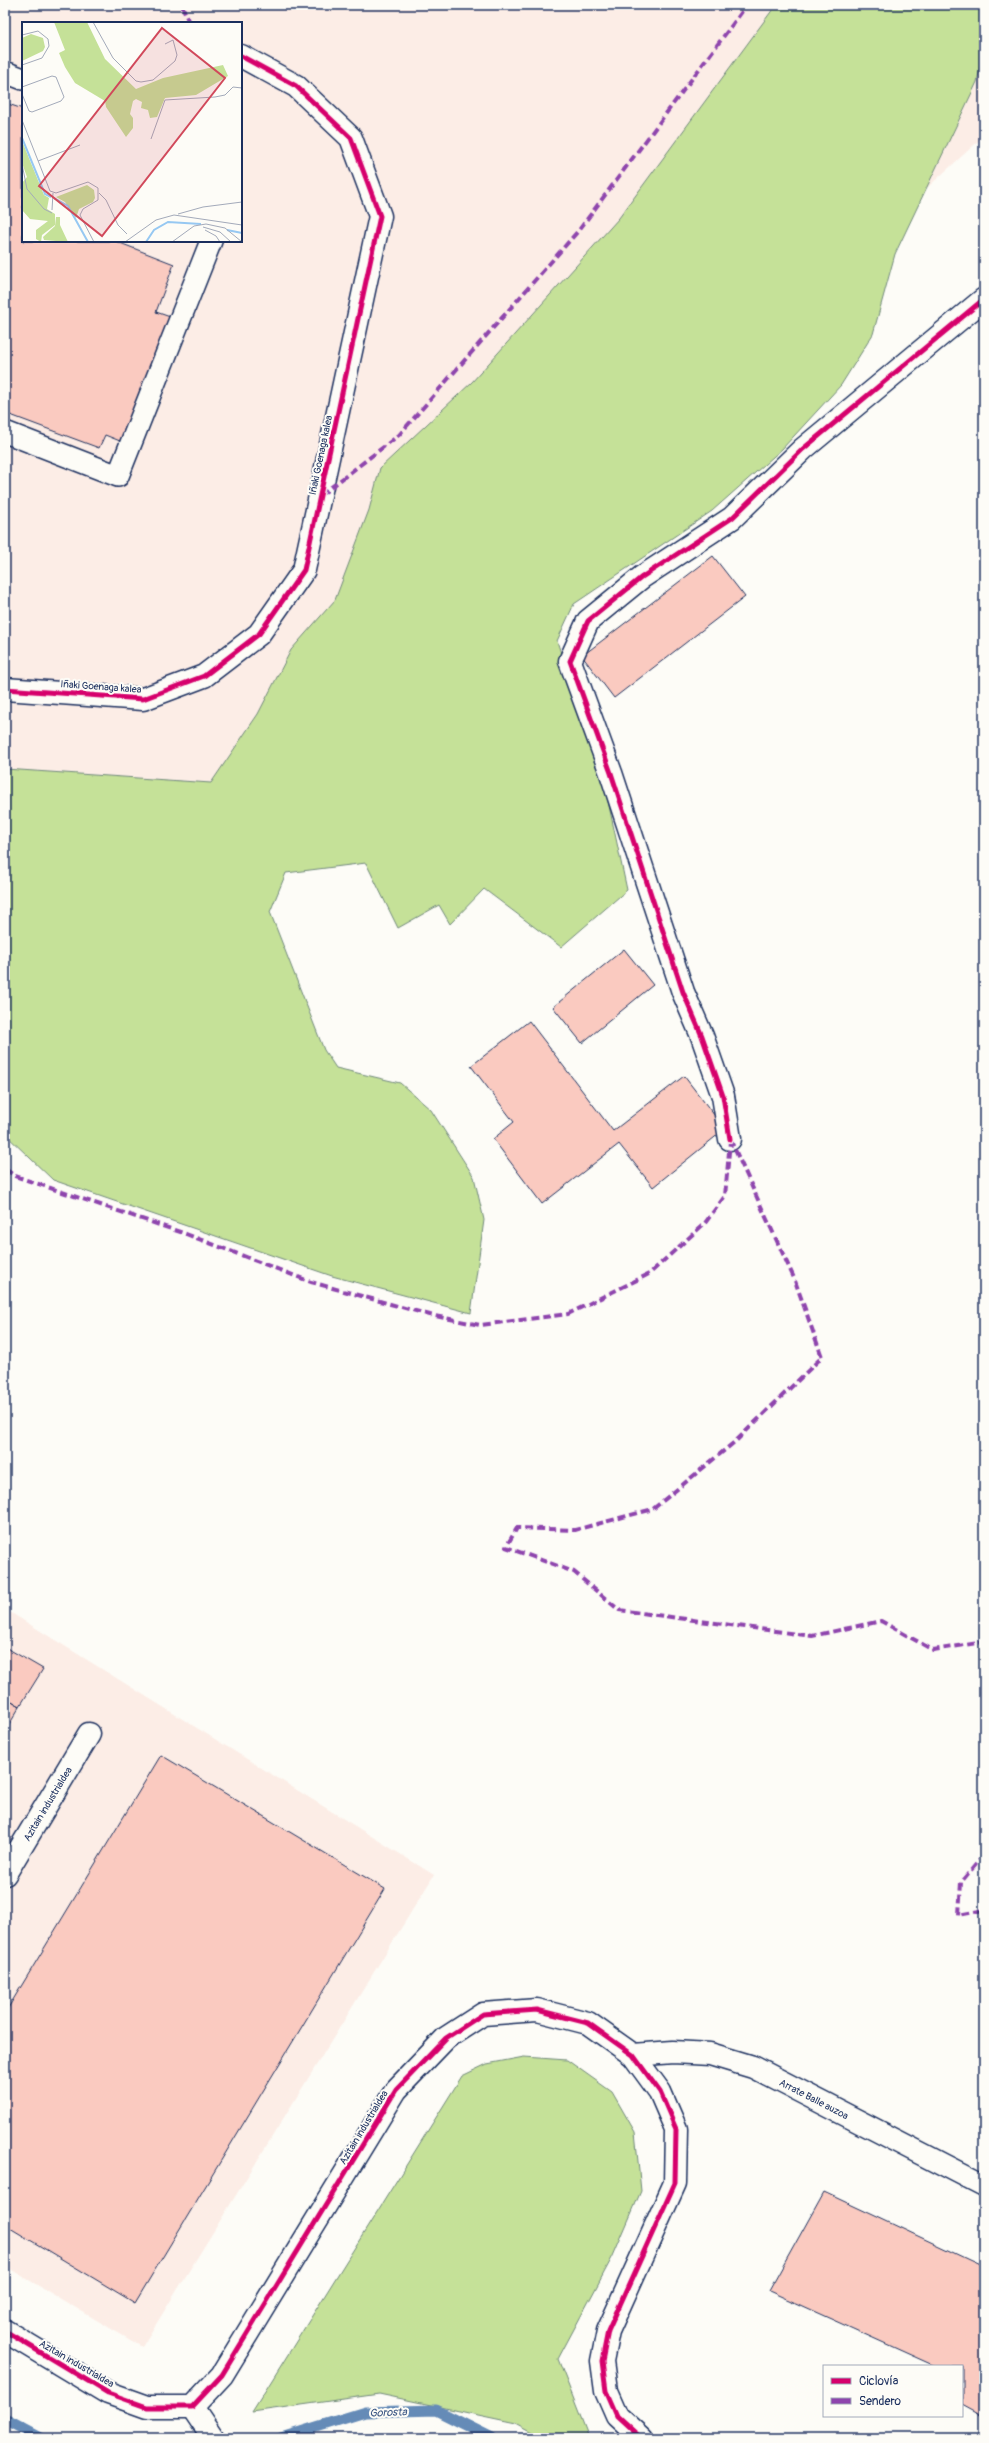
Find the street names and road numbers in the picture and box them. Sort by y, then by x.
street label: Iñaki Goenaga kalea [307,414,335,496]
street label: Iñaki Goenaga kalea [60,678,142,696]
street label: Azitain industrialdea [21,1765,75,1843]
street label: Arrate Balle auzoa [777,2077,851,2122]
street label: Azitain industrialdea [337,2088,391,2167]
street label: Azitain industrialdea [37,2338,116,2390]

